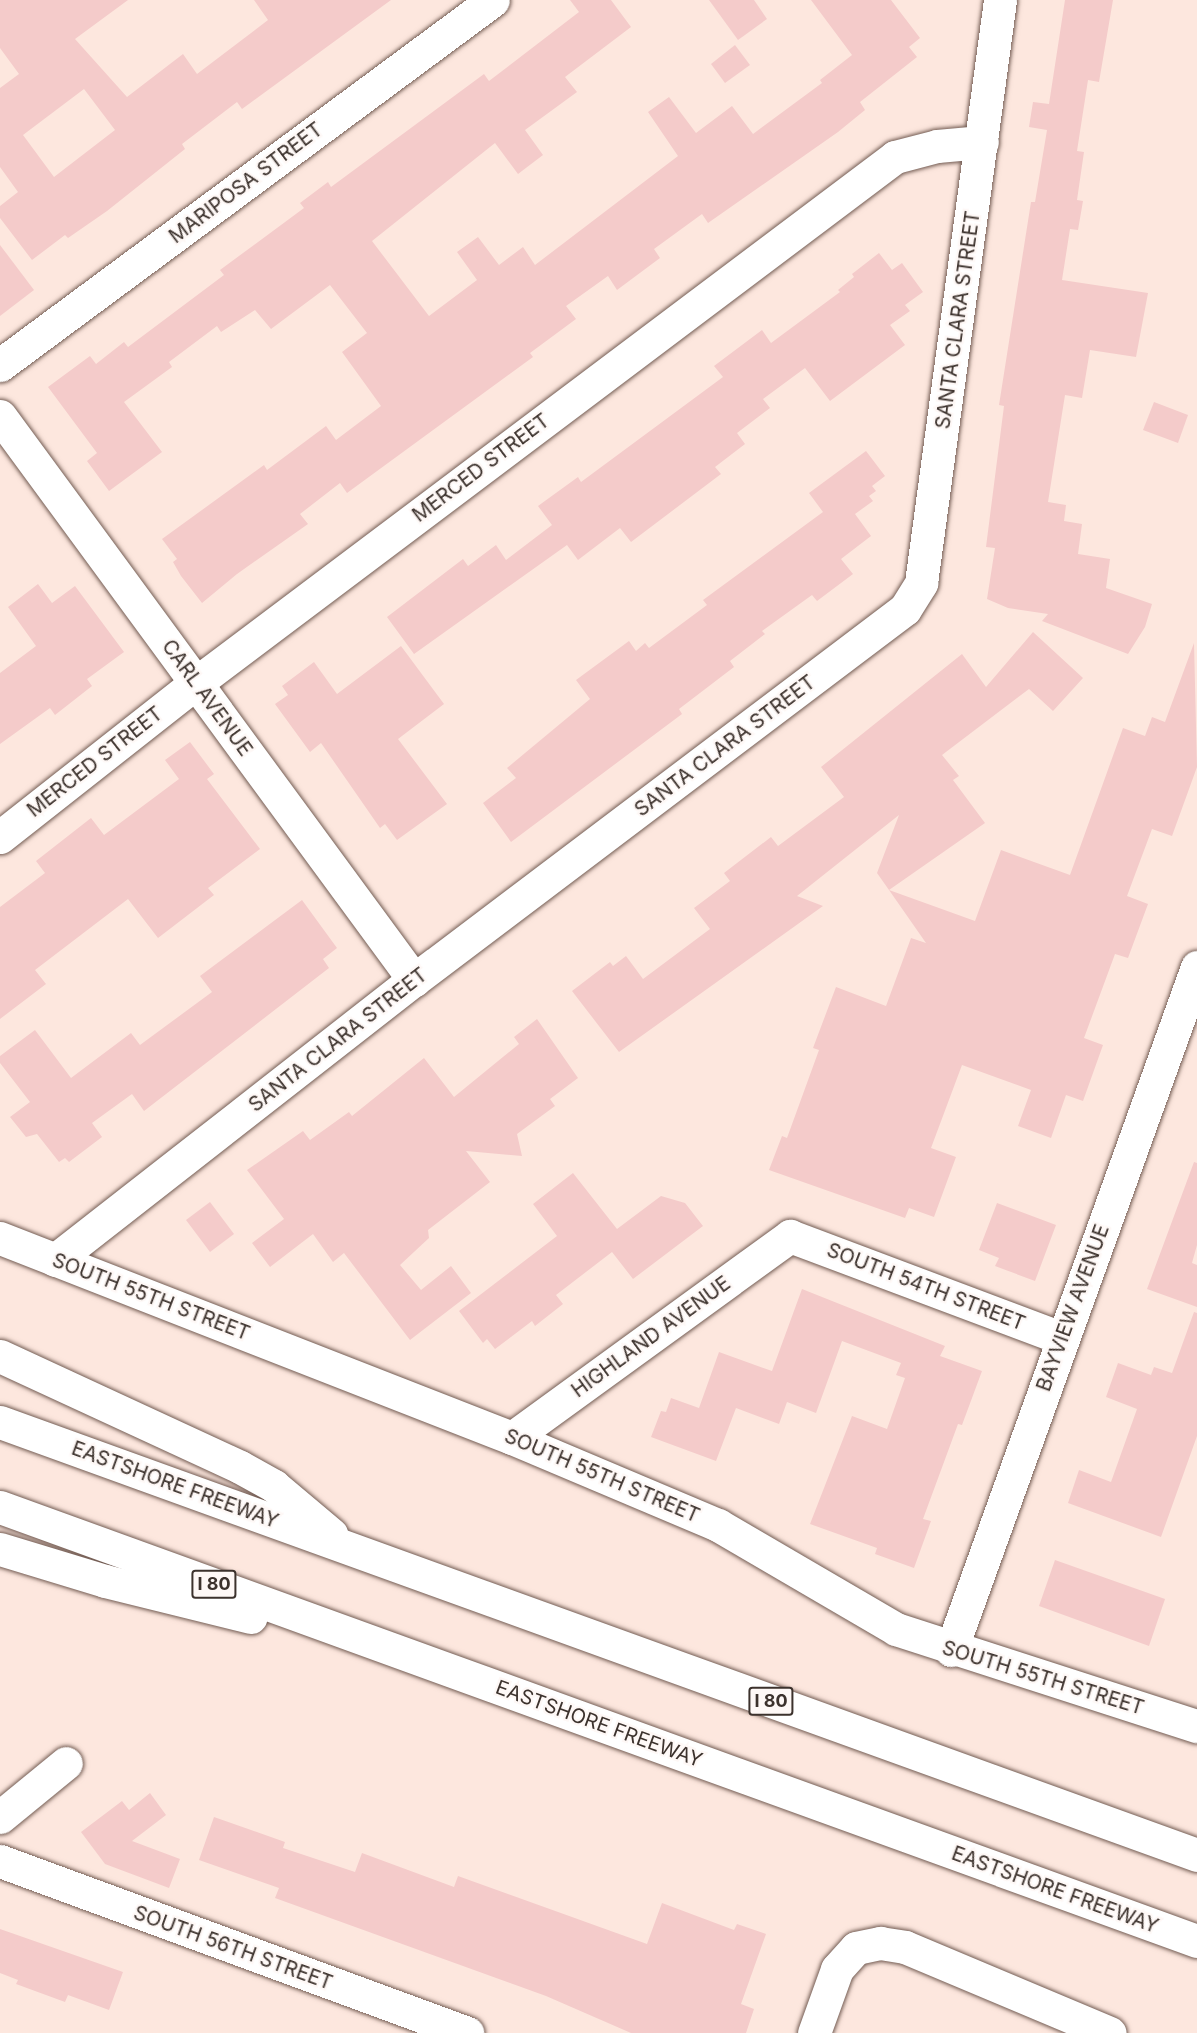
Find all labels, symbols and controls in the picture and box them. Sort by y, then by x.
street label: MARIPOSA STREET [165,117,327,249]
street label: SANTA CLARA STREET [931,209,985,431]
street label: MERCED STREET [408,409,554,527]
street label: CARL AVENUE [157,635,257,761]
street label: SANTA CLARA STREET [630,670,820,822]
street label: MERCED STREET [23,702,167,822]
street label: SANTA CLARA STREET [244,963,432,1117]
street label: BAYVIEW AVENUE [1032,1221,1114,1395]
street label: SOUTH 54TH STREET [823,1238,1029,1336]
street label: SOUTH 55TH STREET [49,1248,253,1346]
street label: HIGHLAND AVENUE [567,1271,735,1403]
street label: SOUTH 55TH STREET [501,1424,703,1528]
street label: EASTSHORE FREEWAY [68,1436,282,1534]
road number: I 80 [190,1569,238,1599]
street label: SOUTH 55TH STREET [939,1636,1147,1720]
street label: EASTSHORE FREEWAY [492,1675,706,1773]
road number: I 80 [747,1686,795,1716]
street label: EASTSHORE FREEWAY [948,1841,1162,1939]
street label: SOUTH 56TH STREET [130,1901,336,1995]

